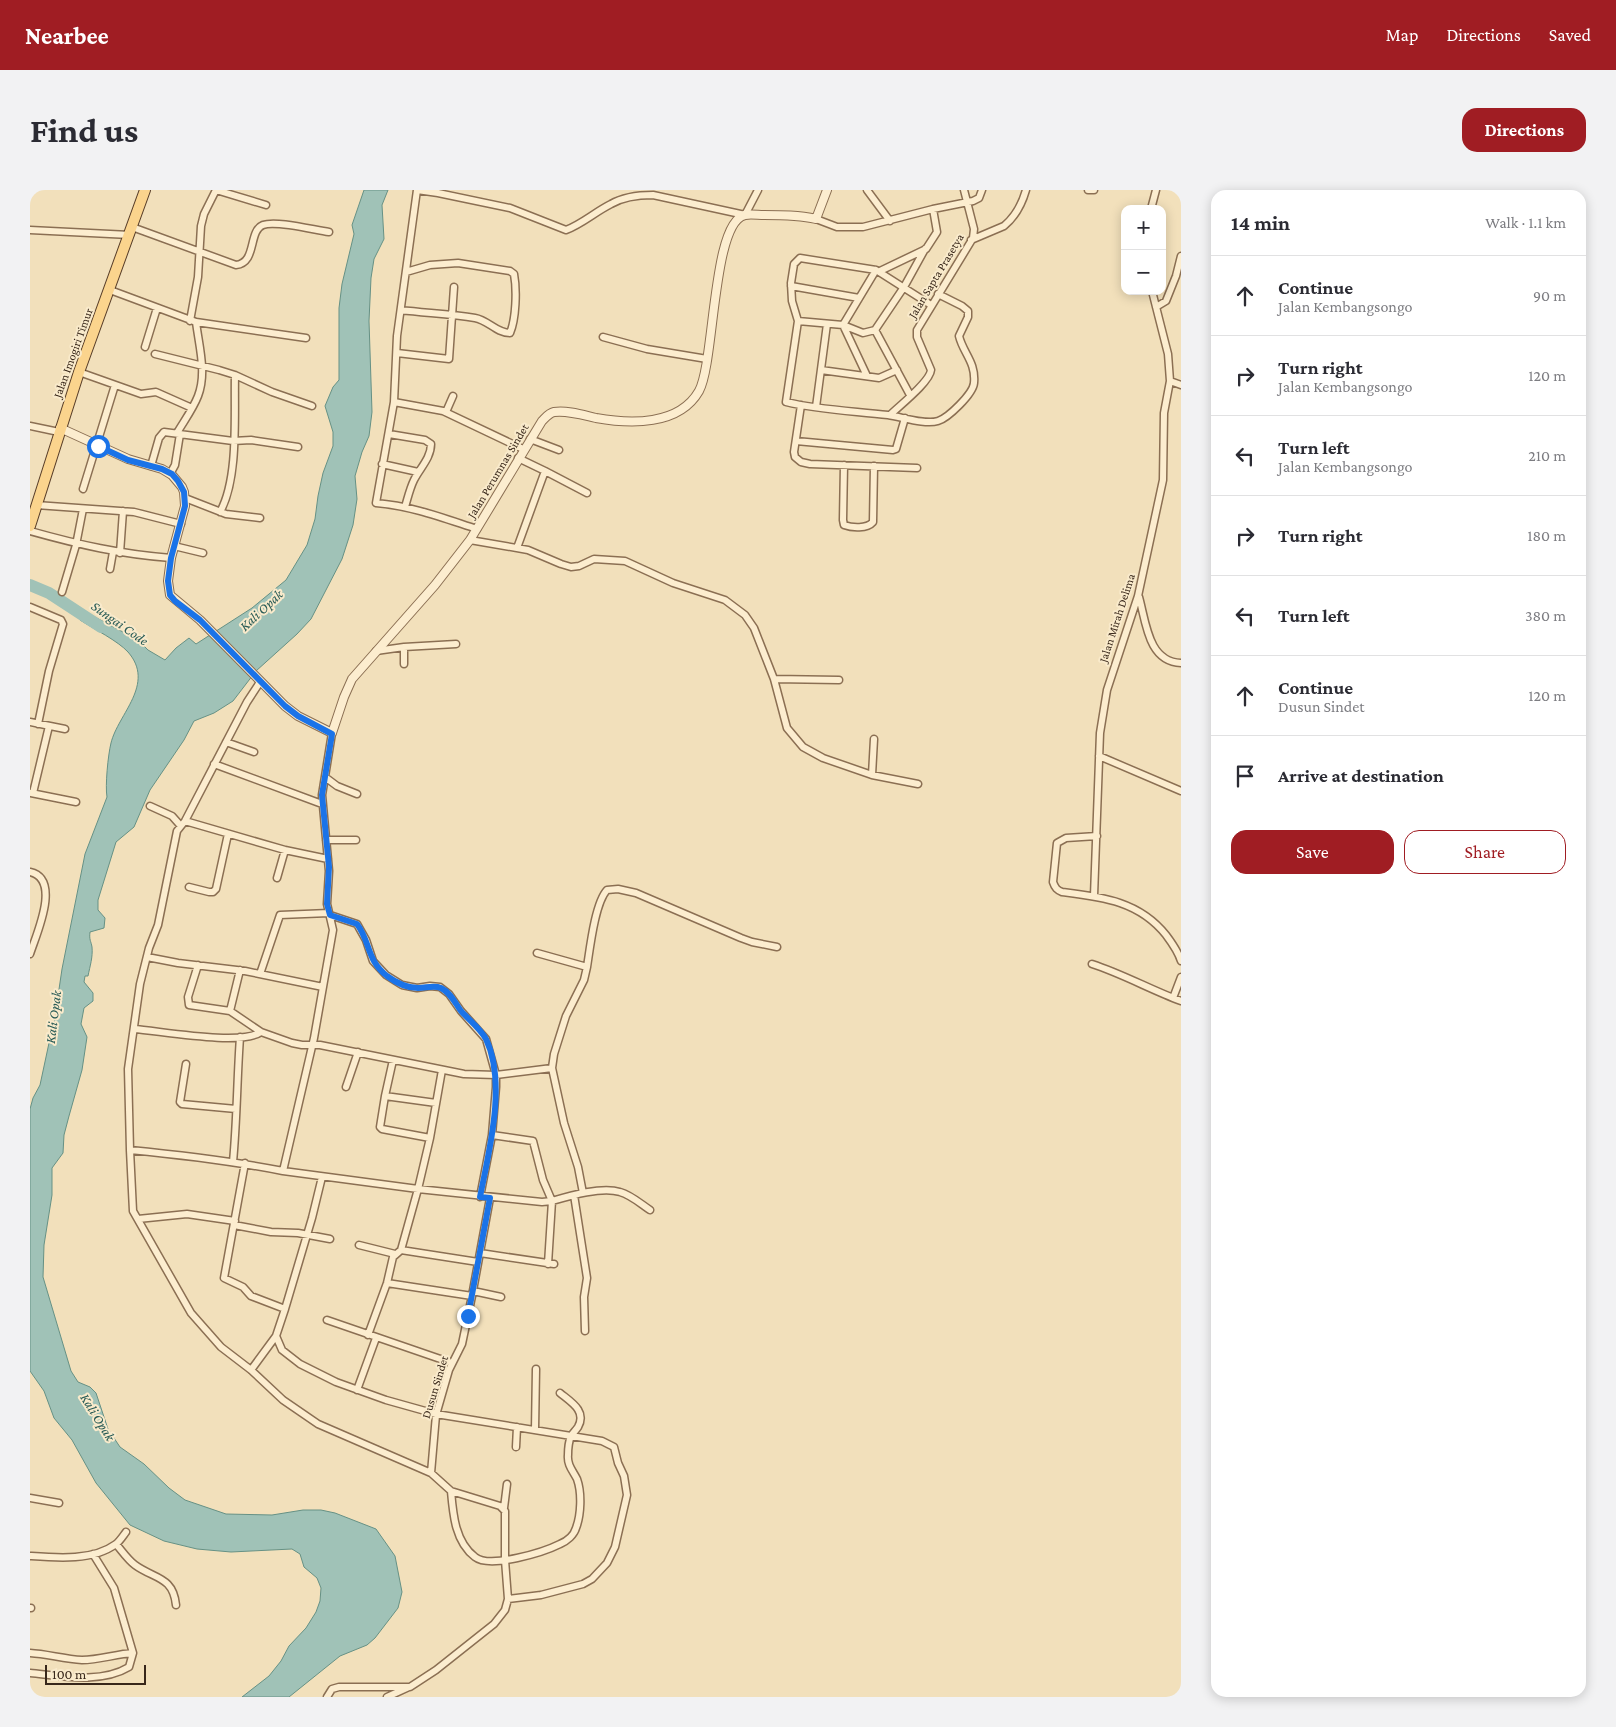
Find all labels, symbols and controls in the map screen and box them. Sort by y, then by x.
text: Nearbee [25,22,109,49]
text: Map [1386,25,1418,45]
text: Directions [1446,25,1521,45]
text: Saved [1549,25,1591,45]
button: Directions [1462,108,1586,152]
text: Find us [30,111,138,150]
map controls [1121,205,1166,295]
button: + [1121,205,1166,250]
text: 14 min [1231,211,1290,235]
text: Walk · 1.1 km [1485,214,1566,231]
street label: Jalan Sapta Prasetya [905,231,967,322]
button: − [1121,250,1166,295]
text: Continue [1278,277,1353,298]
icon: ahead [1231,282,1259,310]
text: 90 m [1533,287,1566,304]
text: Jalan Kembangsongo [1278,298,1413,315]
street label: Jalan Imogiri Timur [50,306,96,401]
text: Turn right [1278,357,1363,378]
icon: right [1231,362,1259,390]
text: 120 m [1528,367,1566,384]
text: Jalan Kembangsongo [1278,378,1413,395]
street label: Jalan Perumnas Sindet [464,420,532,522]
route start [87,435,110,458]
text: Turn left [1278,437,1350,458]
icon: left [1231,442,1259,470]
text: 210 m [1528,447,1566,464]
text: Jalan Kembangsongo [1278,458,1413,475]
icon: right [1231,522,1259,550]
text: Turn right [1278,525,1363,546]
text: 180 m [1527,527,1566,544]
street label: Jalan Mirah Delima [1096,571,1138,665]
water label: Kali Opak [236,585,286,634]
water label: Sungai Code [88,598,152,649]
icon: left [1231,602,1259,630]
text: Turn left [1278,605,1350,626]
text: 380 m [1525,607,1566,624]
text: Continue [1278,677,1353,698]
icon: ahead [1231,682,1259,710]
text: 120 m [1528,687,1566,704]
text: Dusun Sindet [1278,698,1365,715]
icon: arrive [1231,762,1259,790]
text: Arrive at destination [1278,765,1444,786]
button: Save [1231,830,1394,874]
button: Share [1404,830,1566,874]
water label: Kali Opak [42,989,64,1044]
route end [457,1305,480,1328]
street label: Dusun Sindet [419,1353,451,1420]
water label: Kali Opak [77,1390,119,1444]
scale bar [45,1662,146,1685]
text: 100 m [52,1666,86,1682]

